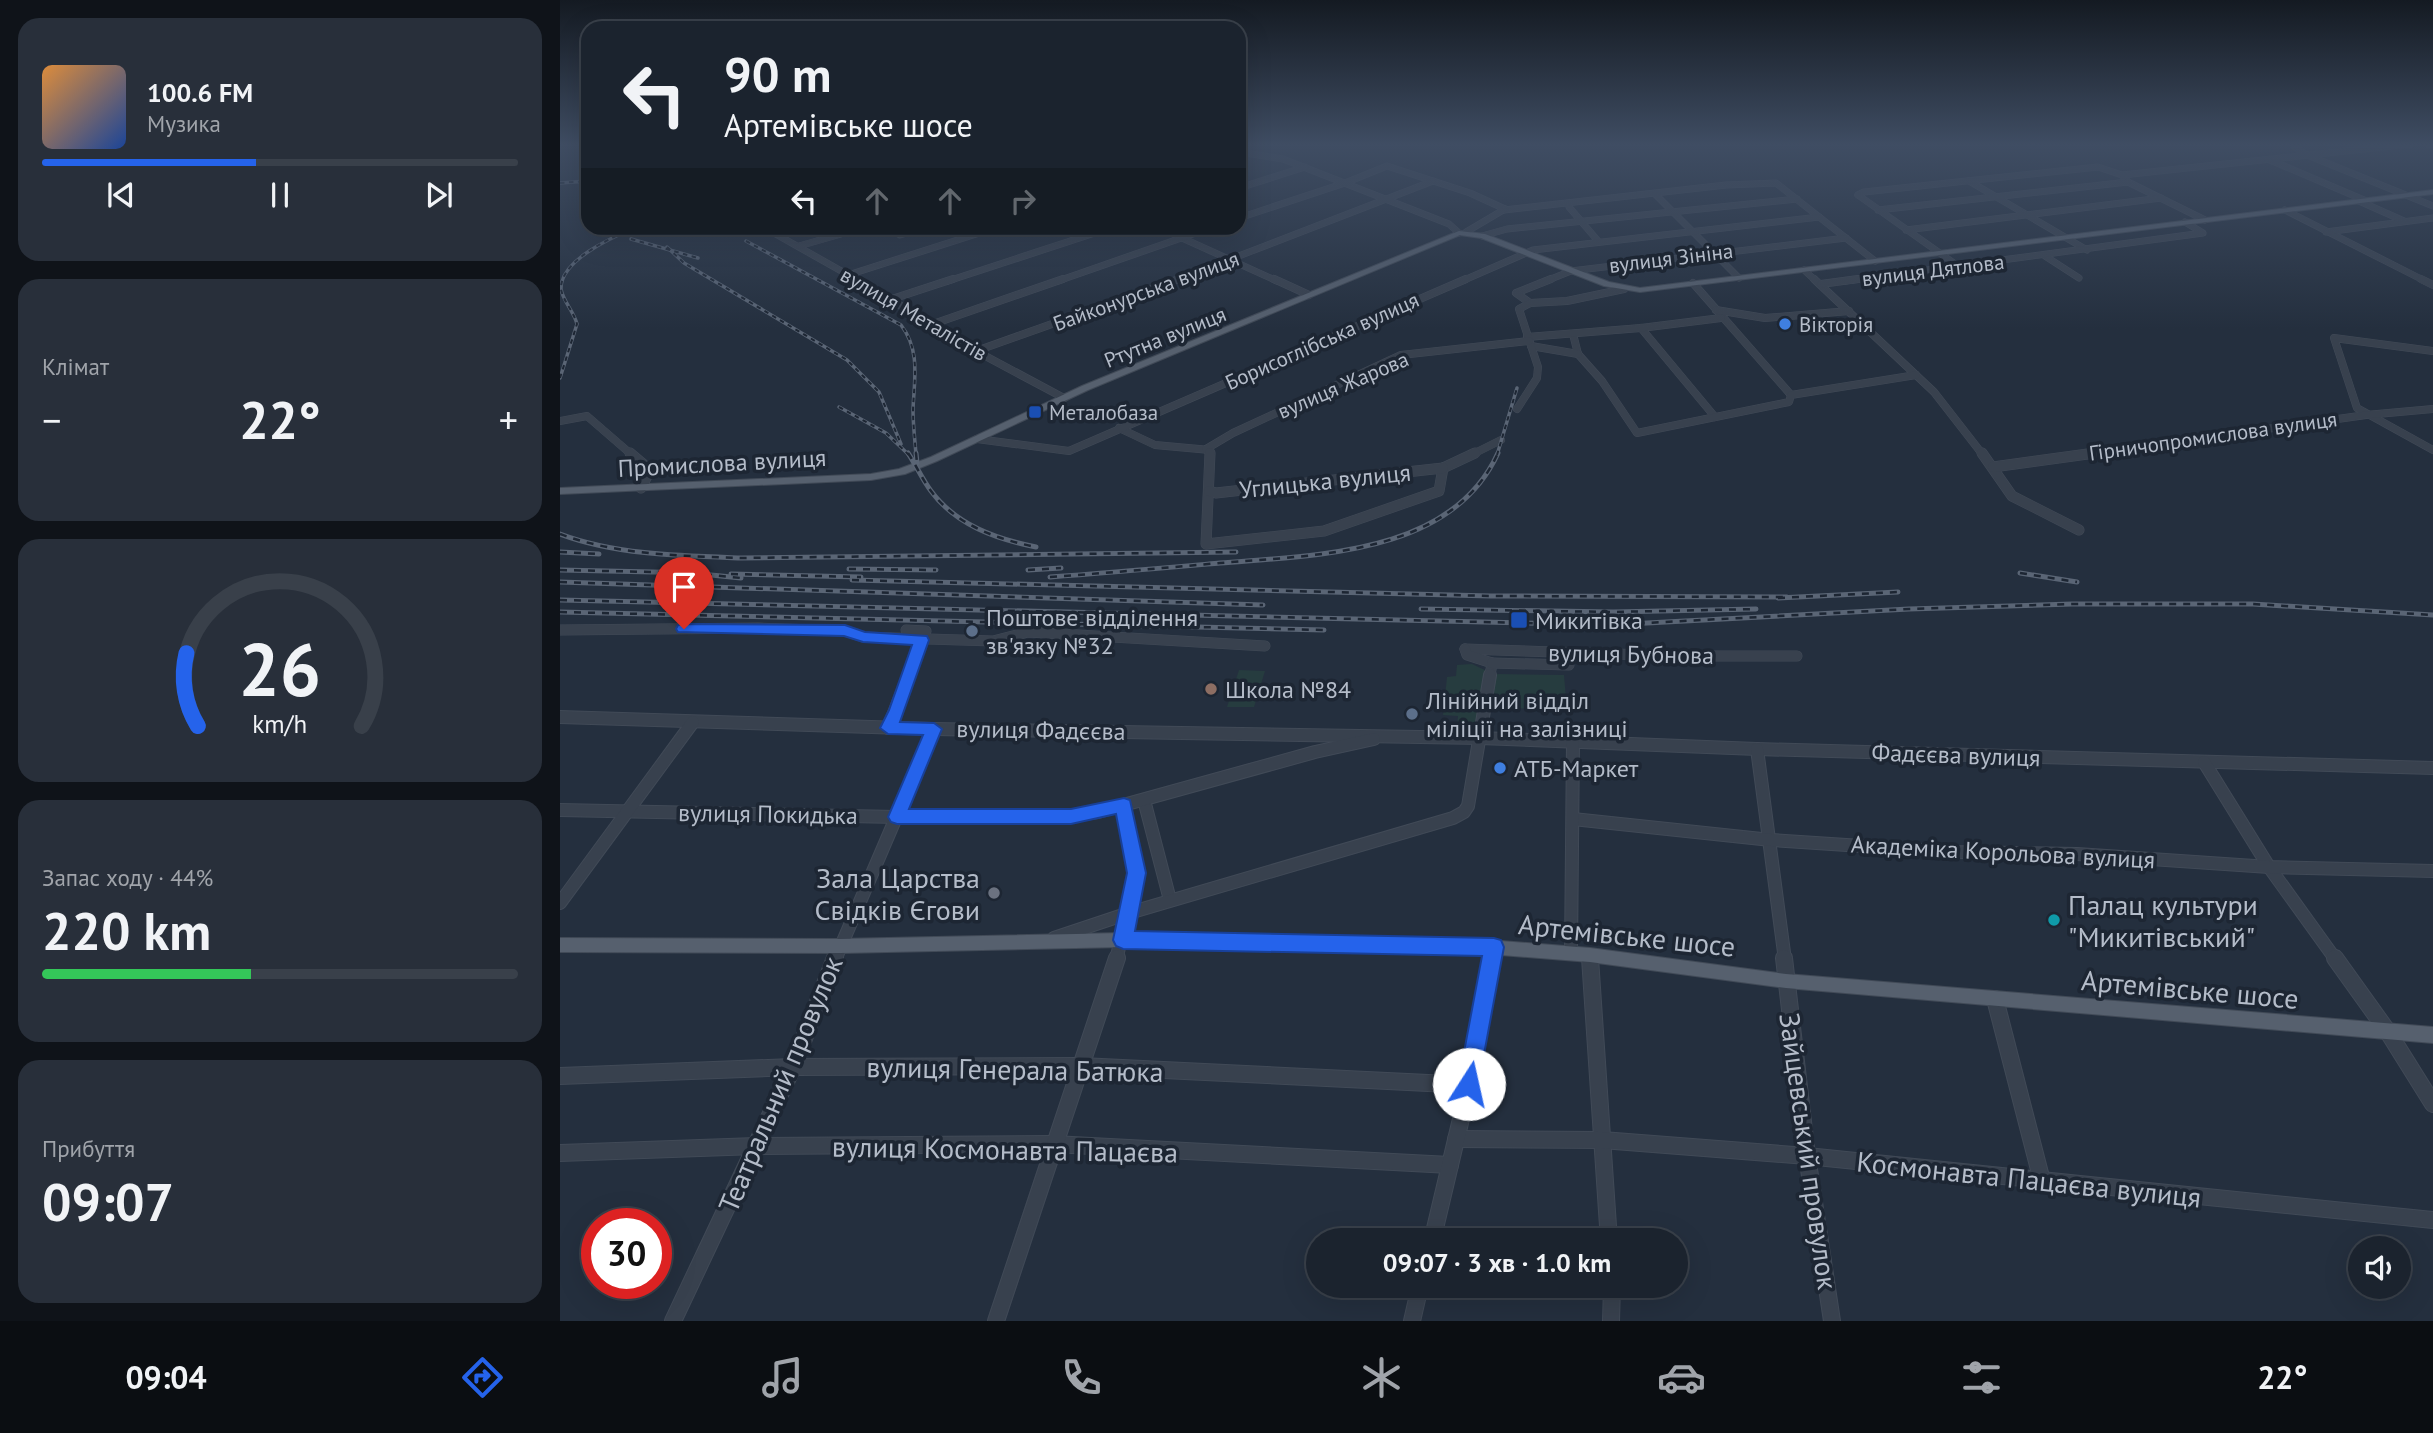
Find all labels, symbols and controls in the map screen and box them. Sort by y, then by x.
text: 90 m [724,42,831,106]
icon: left [609,49,700,140]
text: 100.6 FM [147,76,253,109]
text: Артемівське шосе [724,104,973,146]
text: Музика [147,109,221,138]
icon: previous [102,176,140,214]
icon: pause [261,176,299,214]
icon: next [420,176,458,214]
icon: left [785,182,823,220]
icon: ahead [858,182,896,220]
icon: ahead [931,182,969,220]
icon: right [1004,182,1042,220]
street label: вулиця Зініна [1607,237,1735,279]
street label: Байконурська вулиця [1049,245,1243,337]
street label: вулиця Дятлова [1860,248,2006,292]
street label: вулиця Металістів [836,261,992,367]
street label: Борисоглібська вулиця [1221,286,1423,396]
street label: Ртутна вулиця [1100,300,1230,374]
place label: Вікторія [1799,311,1873,338]
marker: Вікторія [1777,316,1793,332]
street label: вулиця Жарова [1273,345,1413,425]
text: Клімат [42,352,109,381]
text: 22° [239,386,321,453]
text: − [42,395,61,444]
text: + [499,395,518,444]
place label: Металобаза [1049,399,1158,426]
marker: Металобаза [1027,404,1043,420]
street label: Гірничопромислова вулиця [2087,405,2339,467]
street label: Промислова вулиця [617,442,827,484]
street label: Углицька вулиця [1238,457,1412,505]
pin [654,557,714,629]
icon: arrive [665,568,703,606]
place label: Поштове відділення зв'язку №32 [986,602,1198,661]
place label: Микитівка [1535,605,1643,636]
marker: Микитівка [1509,610,1529,630]
text: 26 [239,623,321,717]
marker: Поштове відділення зв'язку №32 [964,623,980,639]
street label: вулиця Бубнова [1548,637,1714,671]
place label: Школа №84 [1225,674,1351,705]
marker: Школа №84 [1203,681,1219,697]
place label: Лінійний відділ міліції на залізниці [1425,685,1628,744]
marker: Лінійний відділ міліції на залізниці [1404,706,1420,722]
text: km/h [253,708,307,740]
street label: вулиця Фадєєва [956,713,1126,747]
street label: Фадєєва вулиця [1871,737,2041,773]
place label: АТБ-Маркет [1514,753,1639,784]
marker: АТБ-Маркет [1492,760,1508,776]
street label: вулиця Покидька [678,797,858,831]
street label: Академіка Корольова вулиця [1850,829,2156,875]
place label: Зала Царства Свідків Єгови [815,859,980,928]
text: Запас ходу · 44% [42,863,213,892]
marker: Зала Царства Свідків Єгови [986,885,1002,901]
place label: Палац культури "Микитівський" [2068,886,2258,955]
text: 220 km [42,897,211,964]
street label: Артемівське шосе [1517,905,1737,965]
marker: Палац культури "Микитівський" [2046,912,2062,928]
street label: Театральний провулок [709,950,851,1218]
street label: Артемівське шосе [2080,961,2300,1017]
street label: Зайцевський провулок [1771,1010,1847,1292]
position arrow [1432,1047,1506,1121]
street label: вулиця Генерала Батюка [866,1048,1164,1090]
street label: вулиця Космонавта Пацаєва [832,1127,1178,1171]
text: Прибуття [42,1134,135,1163]
street label: Космонавта Пацаєва вулиця [1855,1143,2203,1215]
text: 09:07 [42,1168,174,1235]
speed limit sign: 30 [581,1208,672,1299]
map controls [2348,1236,2411,1299]
button: sound [2348,1236,2411,1299]
text: 09:07 · 3 хв · 1.0 km [1383,1246,1611,1279]
icon: directions [458,1353,507,1402]
icon: music [758,1353,807,1402]
icon: phone [1057,1353,1106,1402]
icon: climate [1357,1353,1406,1402]
icon: car [1657,1353,1706,1402]
icon: filters [1957,1353,2006,1402]
text: 09:04 [125,1356,207,1398]
text: 22° [2257,1356,2308,1398]

